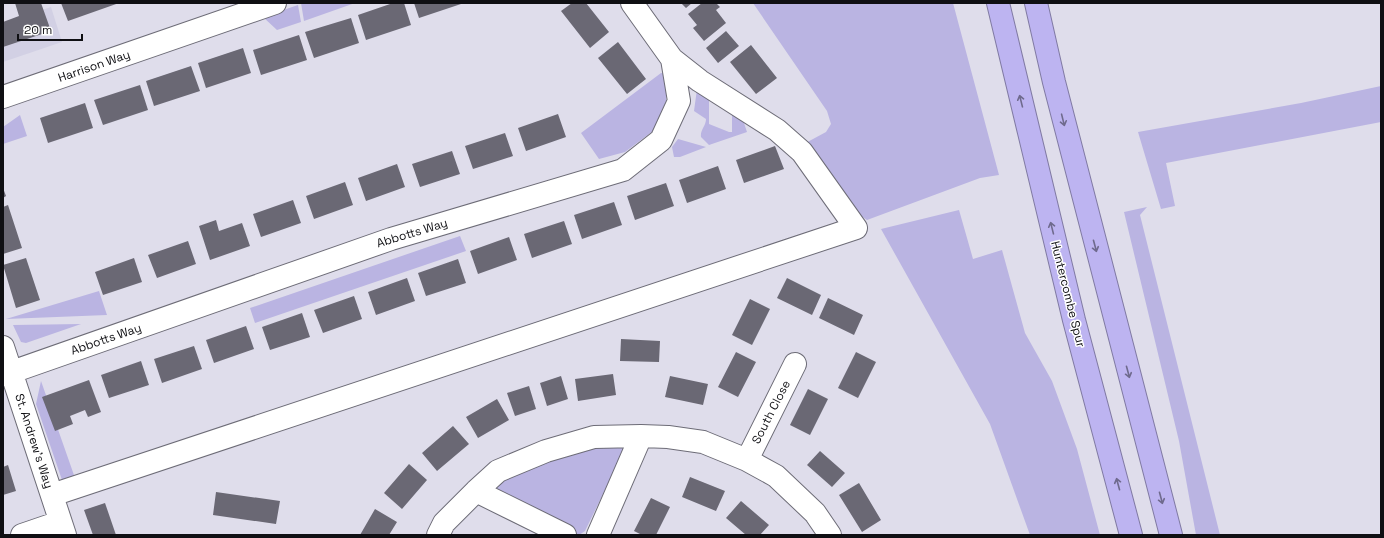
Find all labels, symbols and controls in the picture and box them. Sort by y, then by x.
scale bar [18,16,82,42]
text: 20 m [24,22,52,38]
street label: Harrison Way [56,46,132,86]
one-way arrow [1017,95,1024,108]
one-way arrow [1060,113,1068,126]
street label: Abbotts Way [374,215,450,251]
one-way arrow [1047,221,1055,234]
street label: Huntercombe Spur [1047,239,1089,349]
one-way arrow [1092,239,1100,252]
street label: Abbotts Way [69,319,143,359]
one-way arrow [1125,365,1133,378]
street label: South Close [748,377,794,447]
street label: St. Andrew's Way [11,392,57,490]
one-way arrow [1113,478,1121,491]
one-way arrow [1158,491,1166,504]

